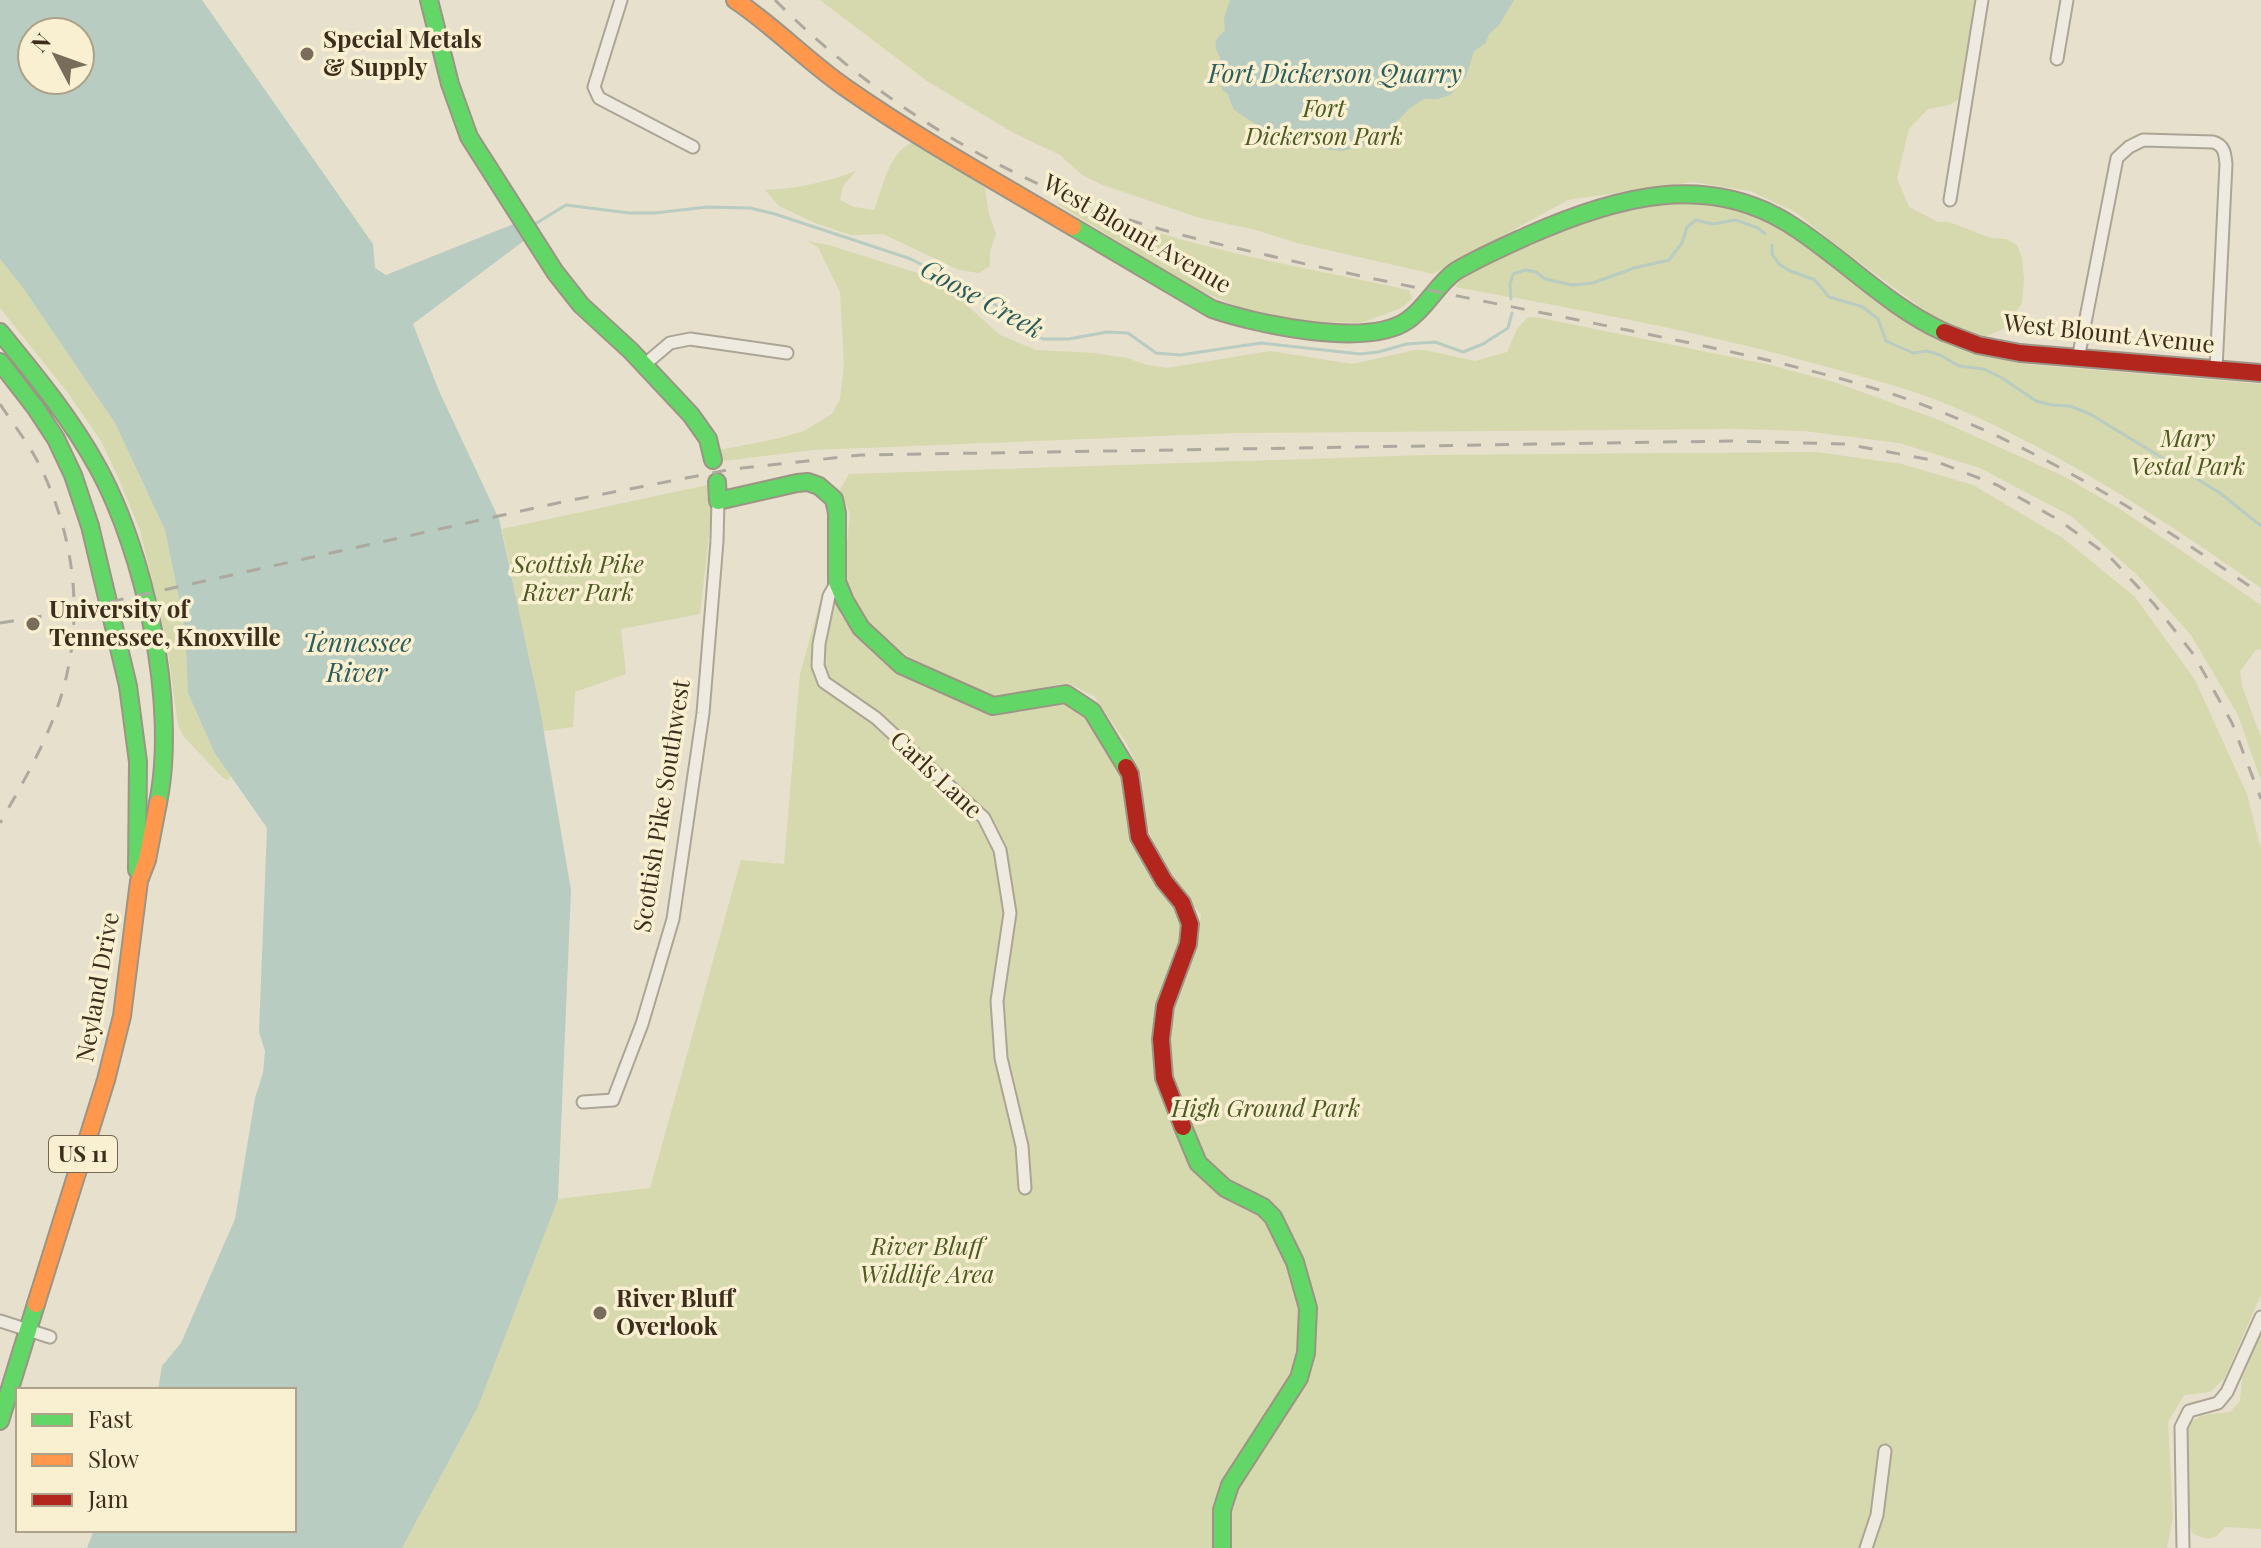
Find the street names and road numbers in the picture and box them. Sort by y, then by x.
street label: West Blount Avenue [1037,165,1238,299]
street label: West Blount Avenue [2001,305,2216,359]
street label: Scottish Pike Southwest [624,677,696,934]
street label: Carls Lane [884,723,990,824]
street label: Neyland Drive [67,909,125,1064]
road number: US 11 [49,1136,117,1172]

